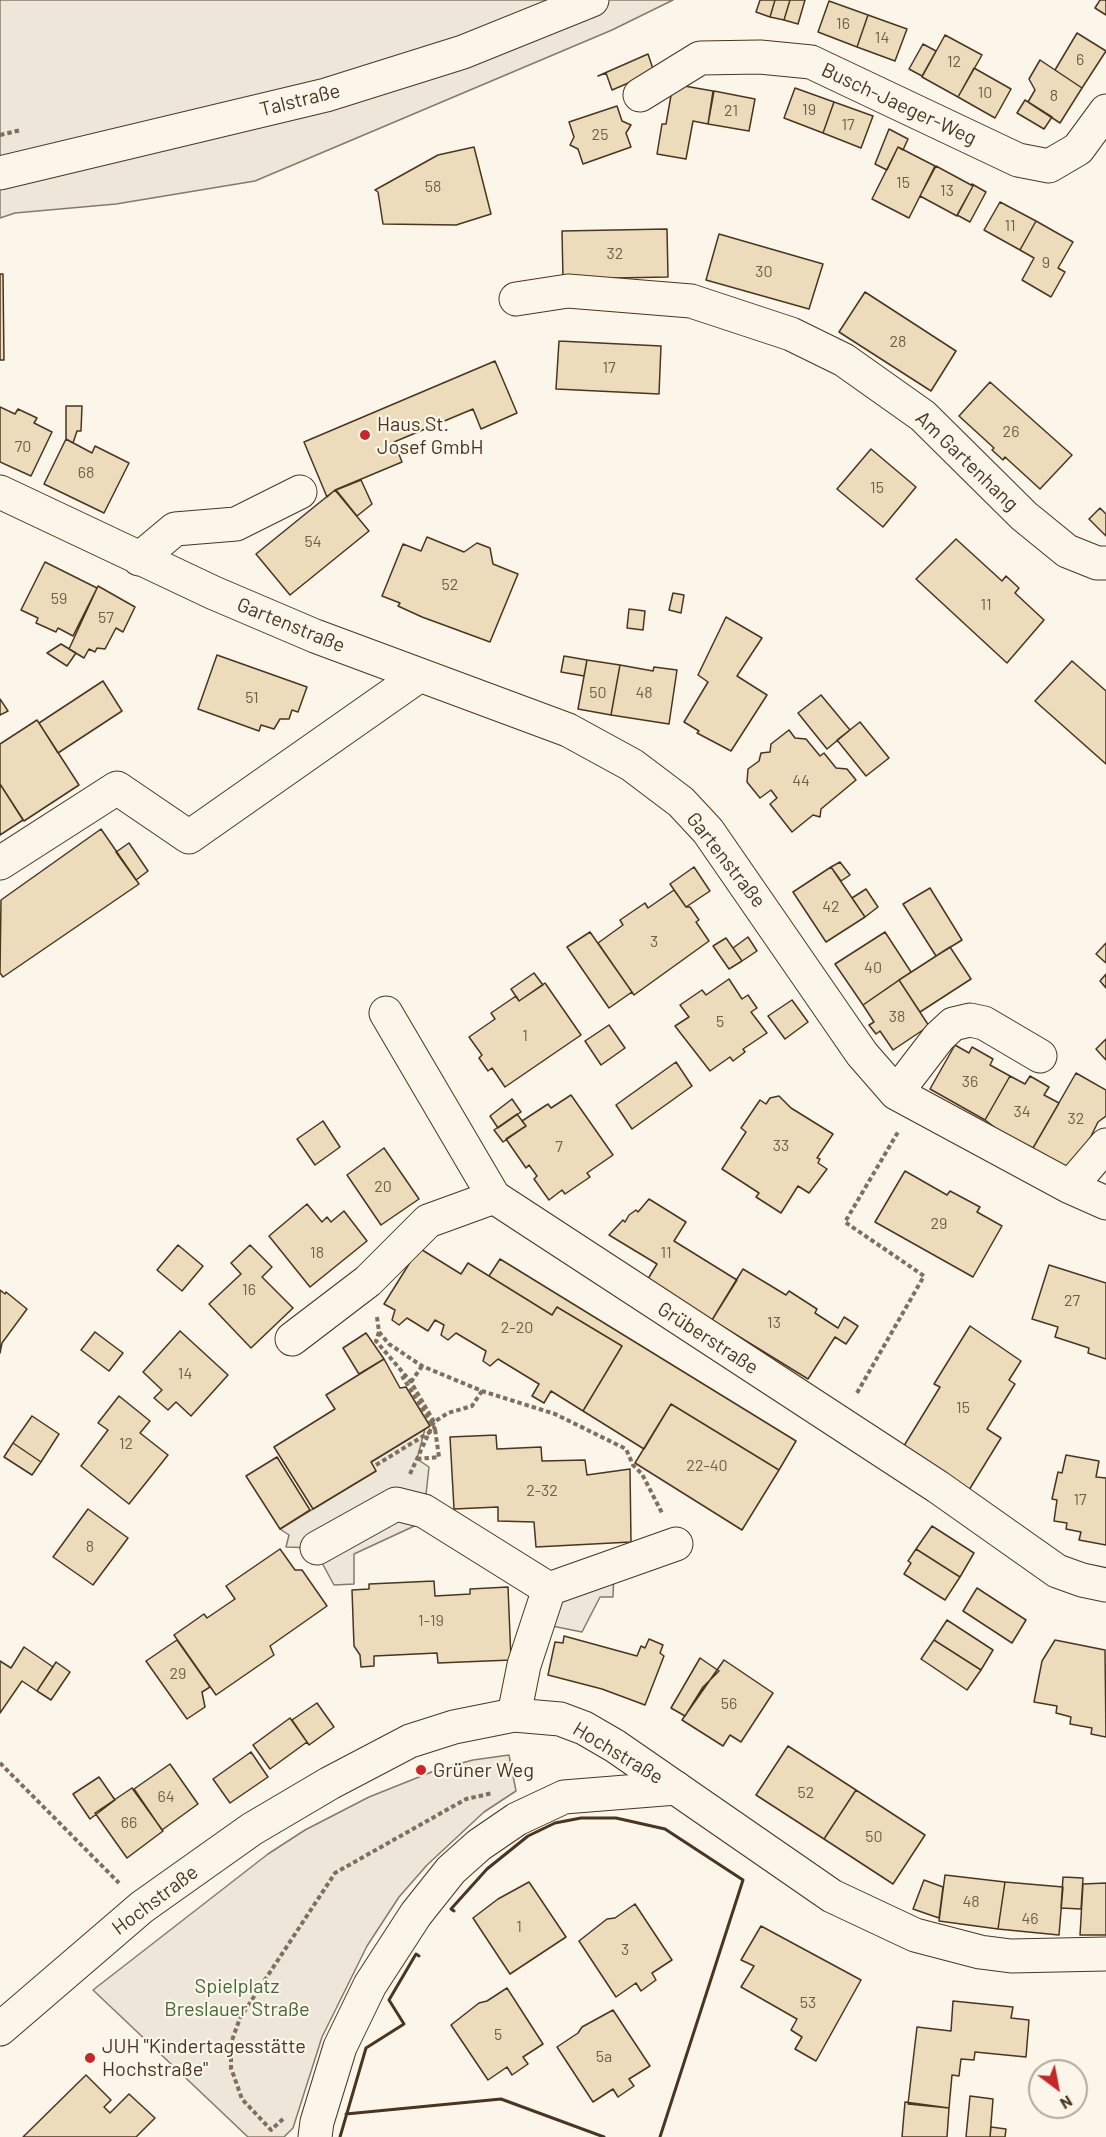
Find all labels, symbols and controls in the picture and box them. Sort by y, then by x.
house number: 16 [836,14,850,34]
house number: 14 [875,28,889,48]
house number: 6 [1076,50,1084,70]
house number: 12 [947,52,961,72]
street label: Busch-Jaeger-Weg [818,58,980,150]
street label: Talstraße [257,78,343,122]
house number: 10 [978,83,992,103]
house number: 8 [1050,86,1058,106]
house number: 19 [802,100,816,120]
house number: 21 [724,101,738,121]
house number: 17 [841,115,855,135]
house number: 25 [592,125,608,145]
house number: 15 [896,173,910,193]
house number: 58 [425,177,441,197]
house number: 13 [940,181,954,201]
house number: 11 [1004,216,1016,236]
house number: 32 [607,244,623,264]
house number: 9 [1042,253,1050,273]
house number: 30 [755,262,773,282]
house number: 28 [890,332,906,352]
house number: 17 [602,358,616,378]
street label: Am Gartenhang [911,406,1023,516]
place label: Haus St. Josef GmbH [377,412,483,459]
house number: 26 [1003,422,1019,442]
marker: Haus St. Josef GmbH [358,428,372,442]
house number: 70 [15,437,31,457]
house number: 68 [78,463,94,483]
house number: 15 [870,478,884,498]
house number: 54 [304,532,322,552]
house number: 52 [442,575,458,595]
house number: 59 [51,589,67,609]
street label: Gartenstraße [233,592,349,658]
house number: 11 [980,595,992,615]
house number: 57 [98,608,114,628]
house number: 50 [589,683,607,703]
house number: 48 [635,683,653,703]
house number: 51 [245,688,259,708]
house number: 44 [792,771,810,791]
street label: Gartenstraße [681,808,771,912]
house number: 42 [822,897,840,917]
house number: 3 [650,932,658,952]
house number: 40 [864,958,882,978]
house number: 38 [889,1007,905,1027]
house number: 5 [716,1012,724,1032]
house number: 1 [522,1026,528,1046]
house number: 36 [962,1072,978,1092]
house number: 34 [1013,1102,1031,1122]
house number: 32 [1068,1109,1084,1129]
house number: 33 [773,1136,789,1156]
house number: 7 [555,1137,563,1157]
house number: 20 [374,1177,392,1197]
house number: 29 [931,1214,947,1234]
house number: 18 [310,1243,324,1263]
house number: 11 [660,1243,672,1263]
house number: 16 [242,1280,256,1300]
house number: 27 [1064,1291,1080,1311]
street label: Grüberstraße [653,1297,763,1379]
house number: 13 [767,1313,781,1333]
house number: 2-20 [501,1318,533,1338]
house number: 14 [178,1364,192,1384]
house number: 15 [956,1398,970,1418]
house number: 12 [119,1434,133,1454]
house number: 22-40 [686,1456,728,1476]
house number: 2-32 [526,1481,558,1501]
house number: 17 [1073,1490,1087,1510]
house number: 8 [86,1537,94,1557]
house number: 1-19 [418,1611,444,1631]
house number: 29 [170,1664,186,1684]
house number: 56 [721,1694,737,1714]
street label: Hochstraße [568,1717,668,1789]
place label: Grüner Weg [433,1758,534,1782]
marker: Grüner Weg [414,1763,428,1777]
house number: 52 [798,1783,814,1803]
house number: 64 [157,1787,175,1807]
house number: 66 [121,1813,137,1833]
house number: 50 [865,1827,883,1847]
street label: Hochstraße [107,1860,203,1940]
house number: 48 [962,1892,980,1912]
house number: 46 [1021,1909,1039,1929]
house number: 1 [516,1917,522,1937]
house number: 3 [621,1940,629,1960]
park label: Spielplatz Breslauer Straße [164,1974,310,2021]
house number: 53 [800,1993,816,2013]
house number: 5 [494,2025,502,2045]
place label: JUH "Kindertagesstätte Hochstraße" [102,2034,306,2081]
house number: 5a [596,2047,612,2067]
marker: JUH "Kindertagesstätte Hochstraße" [83,2051,97,2065]
north arrow [1028,2059,1088,2119]
text: N [1057,2092,1076,2114]

